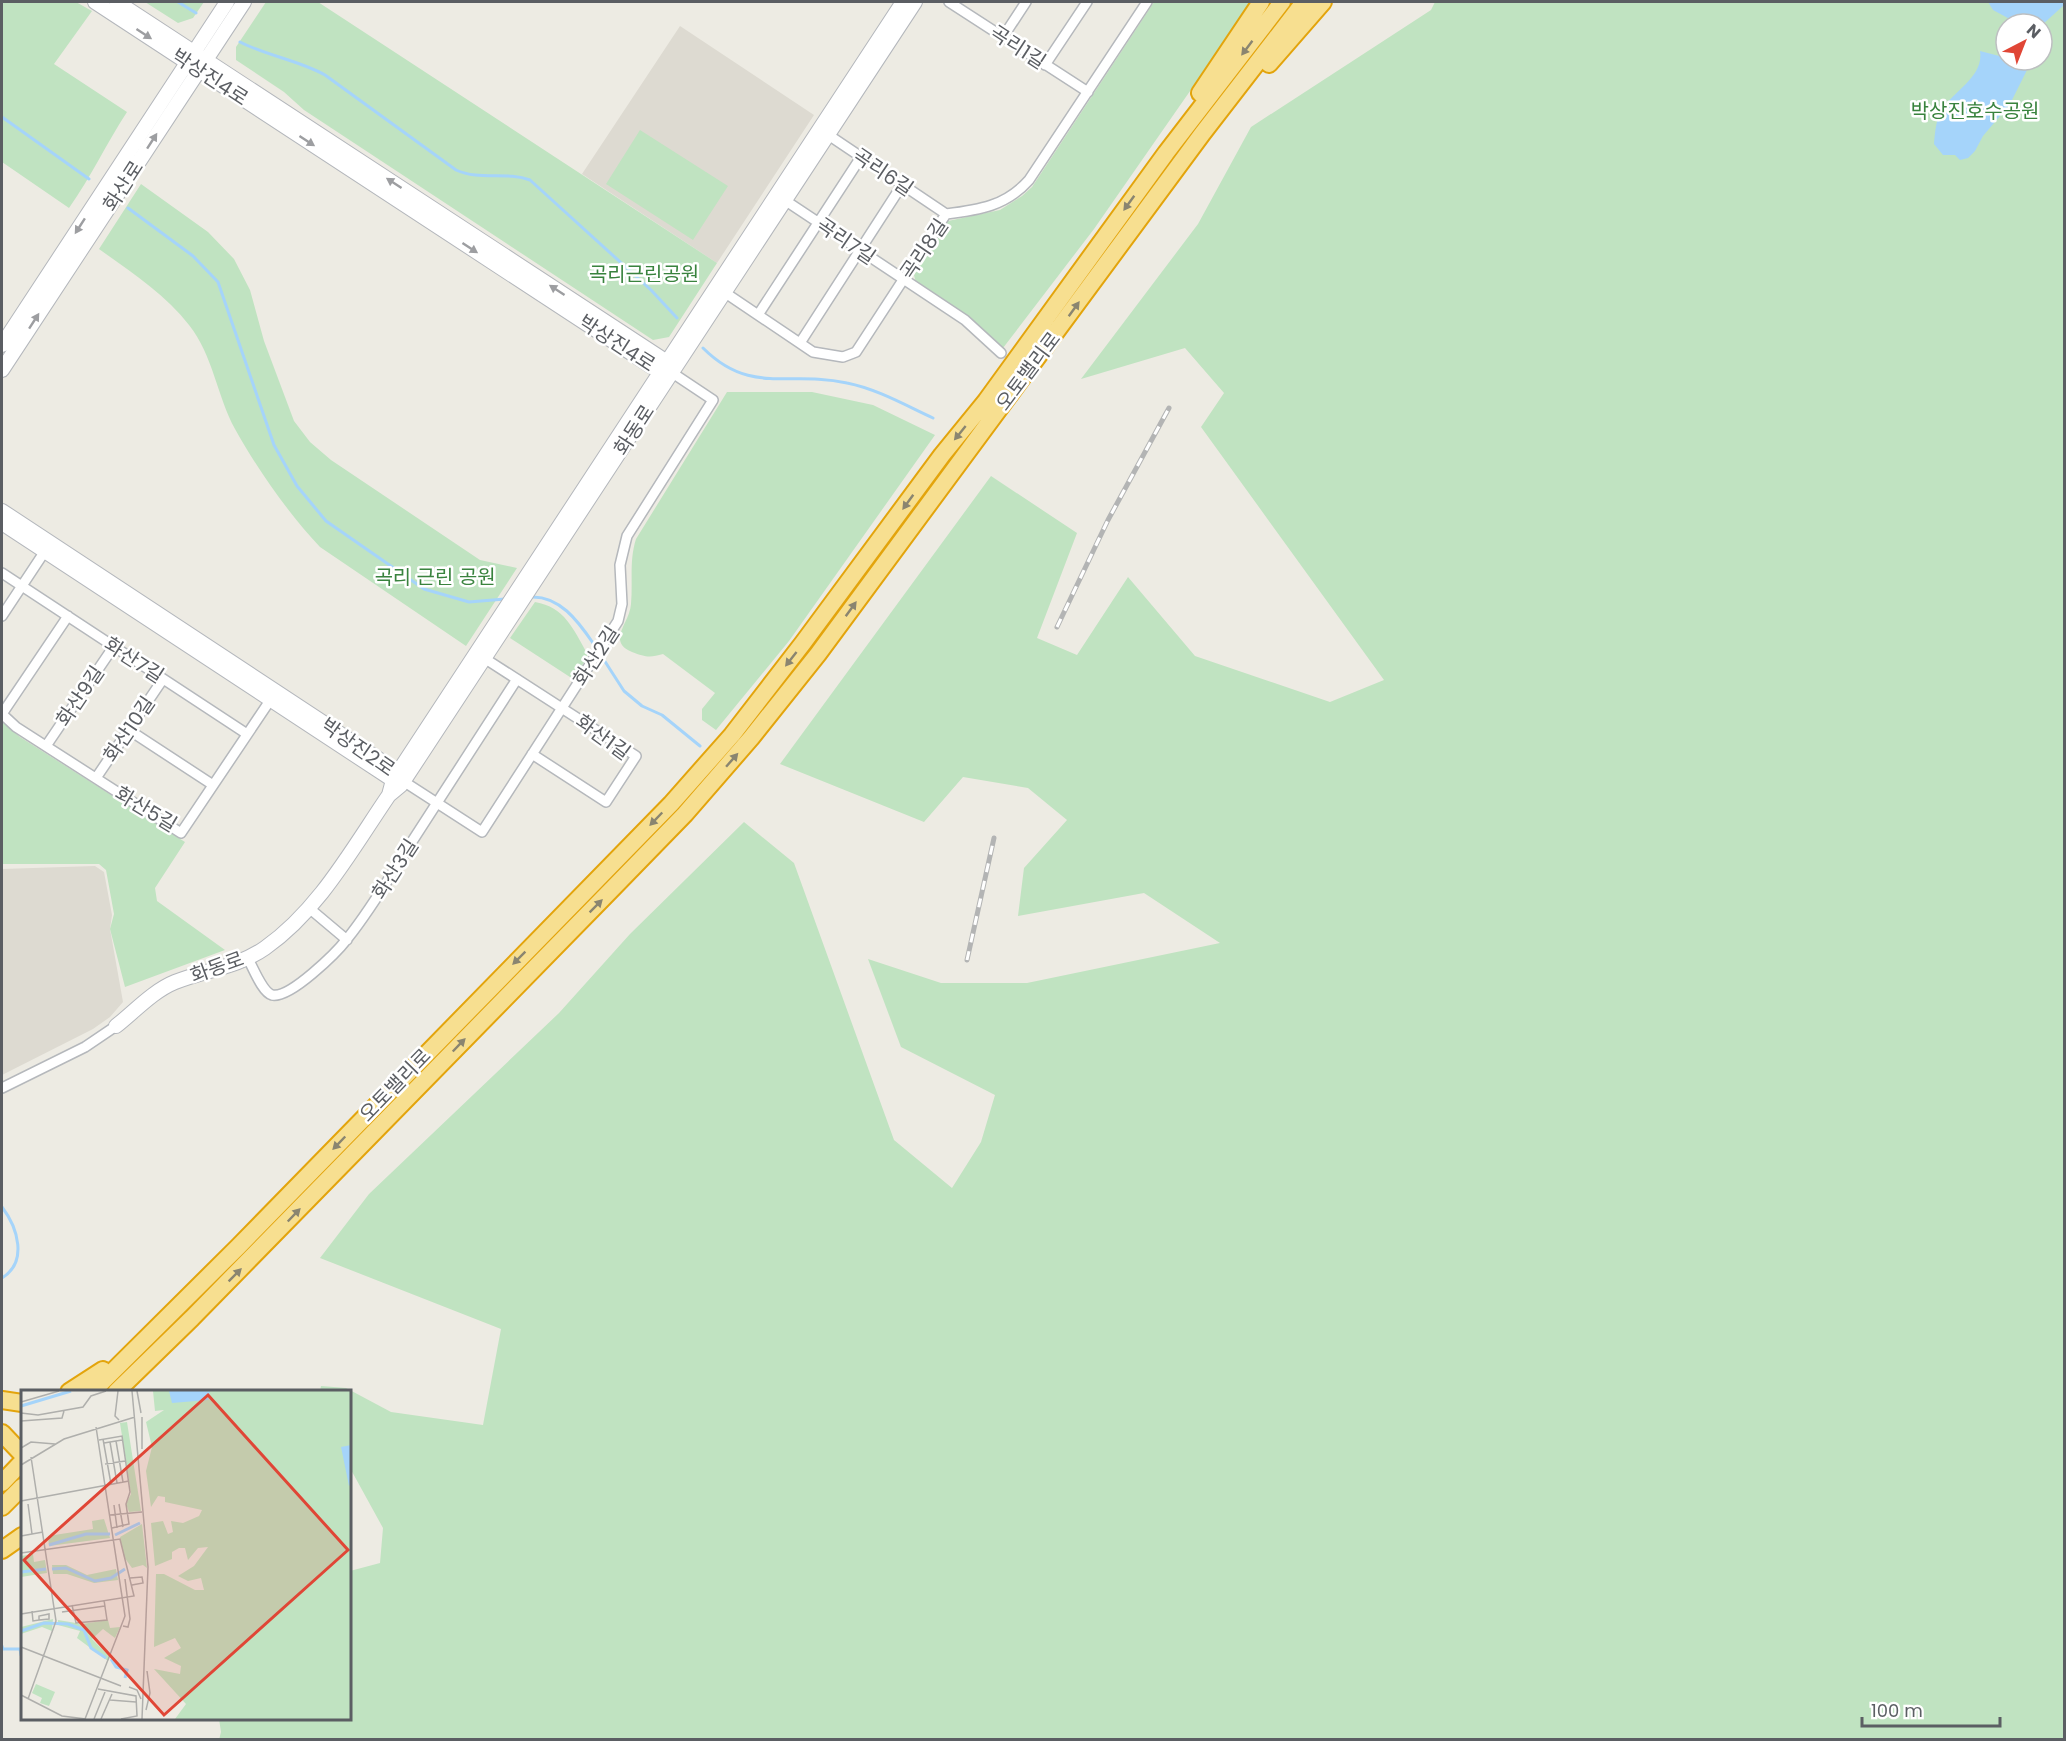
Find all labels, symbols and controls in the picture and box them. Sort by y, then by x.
north arrow [1994,12,2054,72]
street label: 곡리1길 [985,18,1051,76]
text: N [2022,19,2046,44]
one-way arrow [136,28,152,39]
one-way arrow [1242,41,1254,56]
street label: 박상진4로 [166,42,254,112]
park label: 박상진호수공원 [1911,97,2039,125]
one-way arrow [146,133,158,149]
one-way arrow [299,135,315,146]
street label: 곡리6길 [847,141,919,203]
street label: 화산로 [96,155,150,217]
one-way arrow [386,178,402,189]
one-way arrow [1124,196,1136,211]
street label: 곡리7길 [811,211,881,271]
street label: 곡리8길 [893,213,955,285]
one-way arrow [74,218,85,234]
one-way arrow [462,242,478,253]
park label: 곡리근린공원 [589,260,699,288]
one-way arrow [549,285,565,296]
one-way arrow [1068,301,1080,316]
street label: 박상진4로 [573,308,661,378]
one-way arrow [28,313,39,329]
street label: 오토밸리로 [989,326,1067,416]
street label: 화동로 [607,399,661,461]
one-way arrow [954,426,967,441]
one-way arrow [902,495,914,510]
park label: 곡리 근린 공원 [374,563,496,591]
one-way arrow [844,601,856,616]
street label: 화산2길 [566,620,626,692]
street label: 화산7길 [99,630,169,690]
one-way arrow [786,651,798,666]
street label: 화산9길 [49,660,111,732]
street label: 화산10길 [97,690,161,768]
street label: 화산1길 [570,708,636,766]
street label: 박상진2로 [315,711,401,783]
one-way arrow [726,752,739,768]
street label: 화산5길 [110,780,182,838]
one-way arrow [650,812,664,826]
street label: 화산3길 [365,833,425,905]
one-way arrow [588,899,603,913]
street label: 화동로 [186,944,248,990]
one-way arrow [513,951,527,965]
one-way arrow [451,1038,465,1052]
street label: 오토밸리로 [353,1042,437,1128]
one-way arrow [333,1135,347,1149]
one-way arrow [287,1208,301,1223]
one-way arrow [228,1268,242,1283]
inset map [21,1390,351,1720]
scale bar [1862,1690,2000,1728]
text: 100 m [1871,1698,1923,1723]

